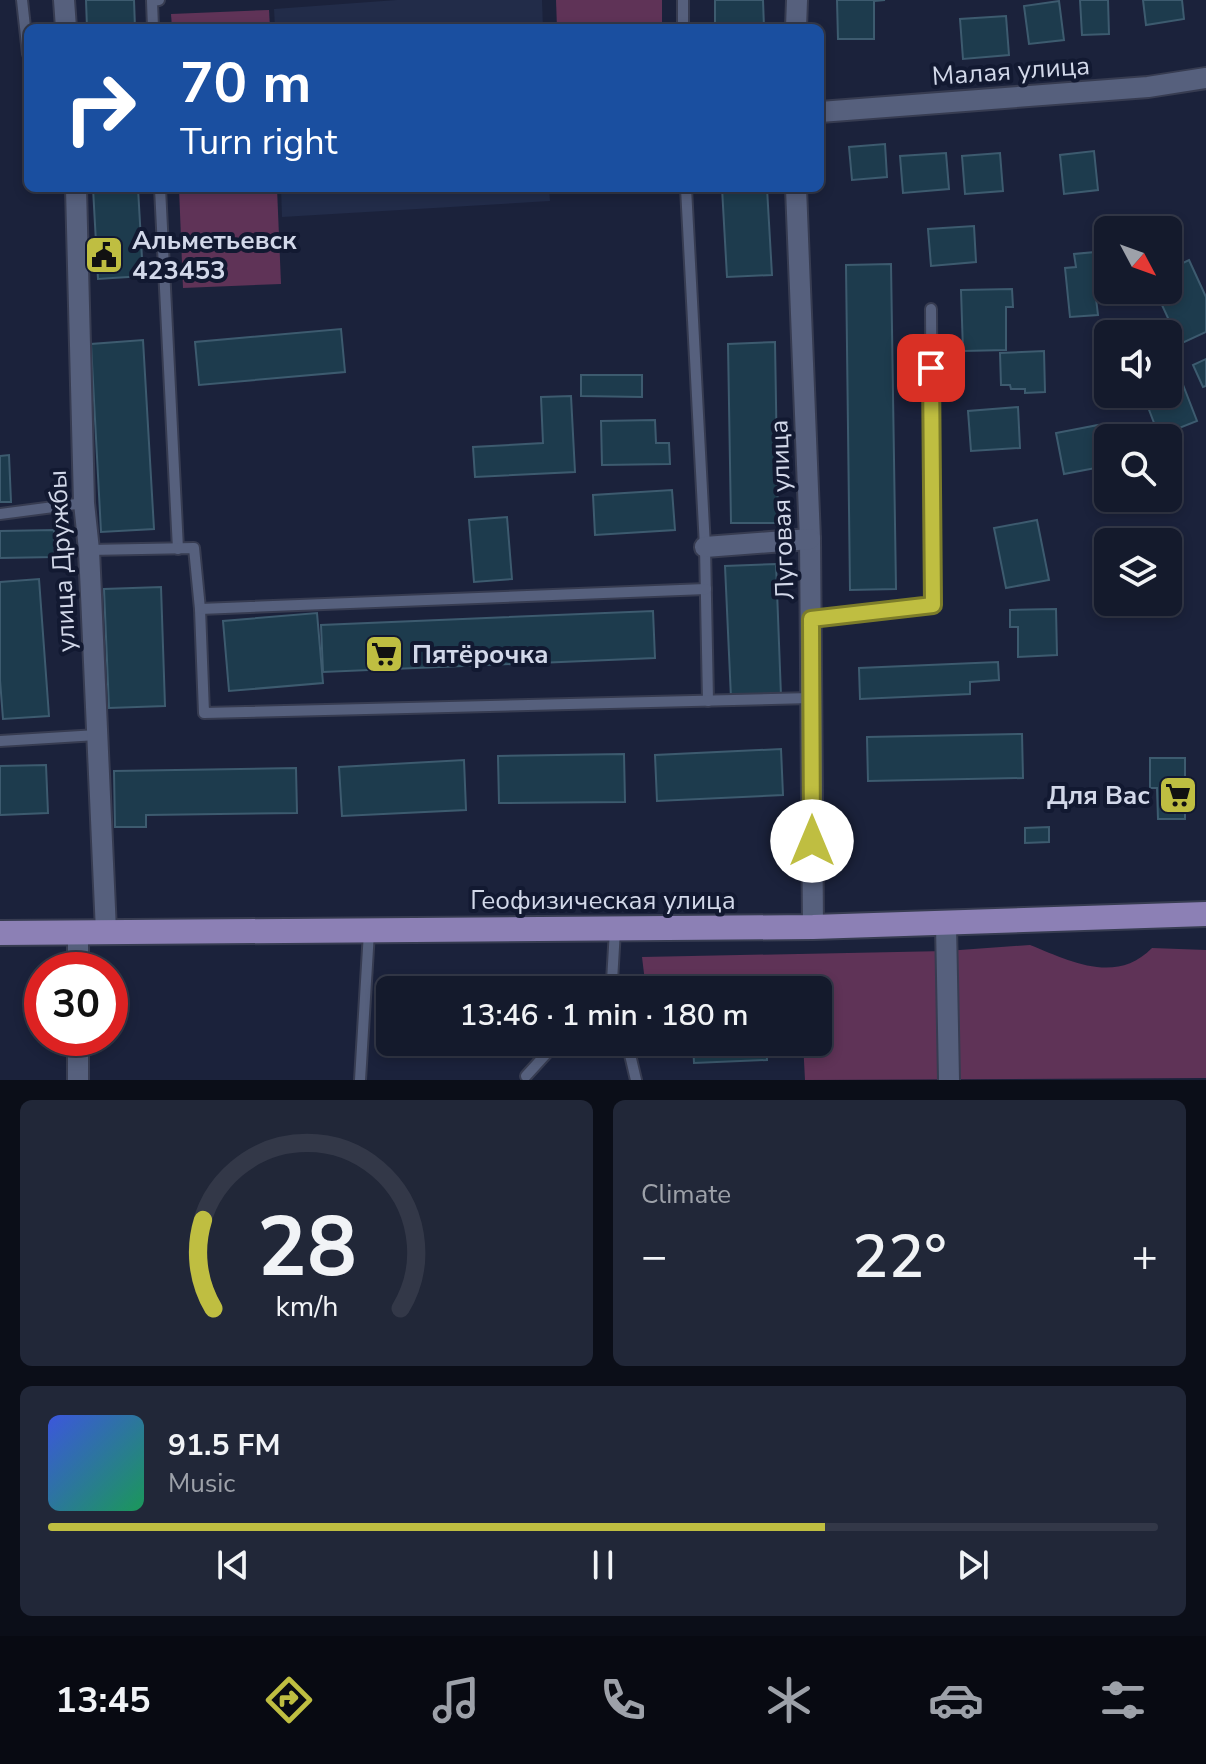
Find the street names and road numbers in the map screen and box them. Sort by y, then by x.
street label: Малая улица [931,48,1091,94]
street label: Луговая улица [761,419,803,601]
street label: улица Дружбы [40,469,84,653]
street label: Геофизическая улица [470,883,736,918]

